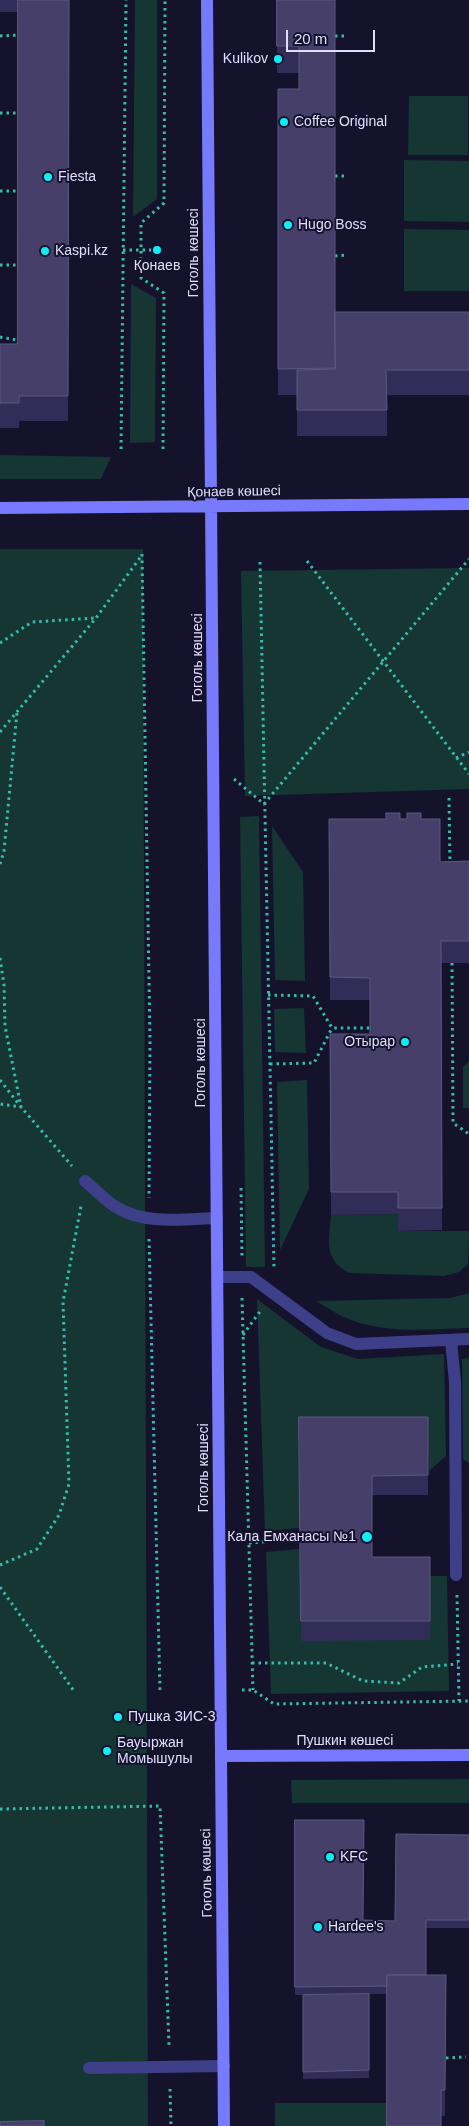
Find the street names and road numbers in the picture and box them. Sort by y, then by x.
street label: Гоголь көшесі [186,208,202,298]
street label: Қонаев көшесі [187,483,281,501]
street label: Гоголь көшесі [190,613,206,703]
street label: Гоголь көшесі [193,1018,209,1108]
street label: Гоголь көшесі [196,1423,212,1513]
street label: Пушкин көшесі [297,1733,393,1749]
street label: Гоголь көшесі [198,1828,216,1918]

